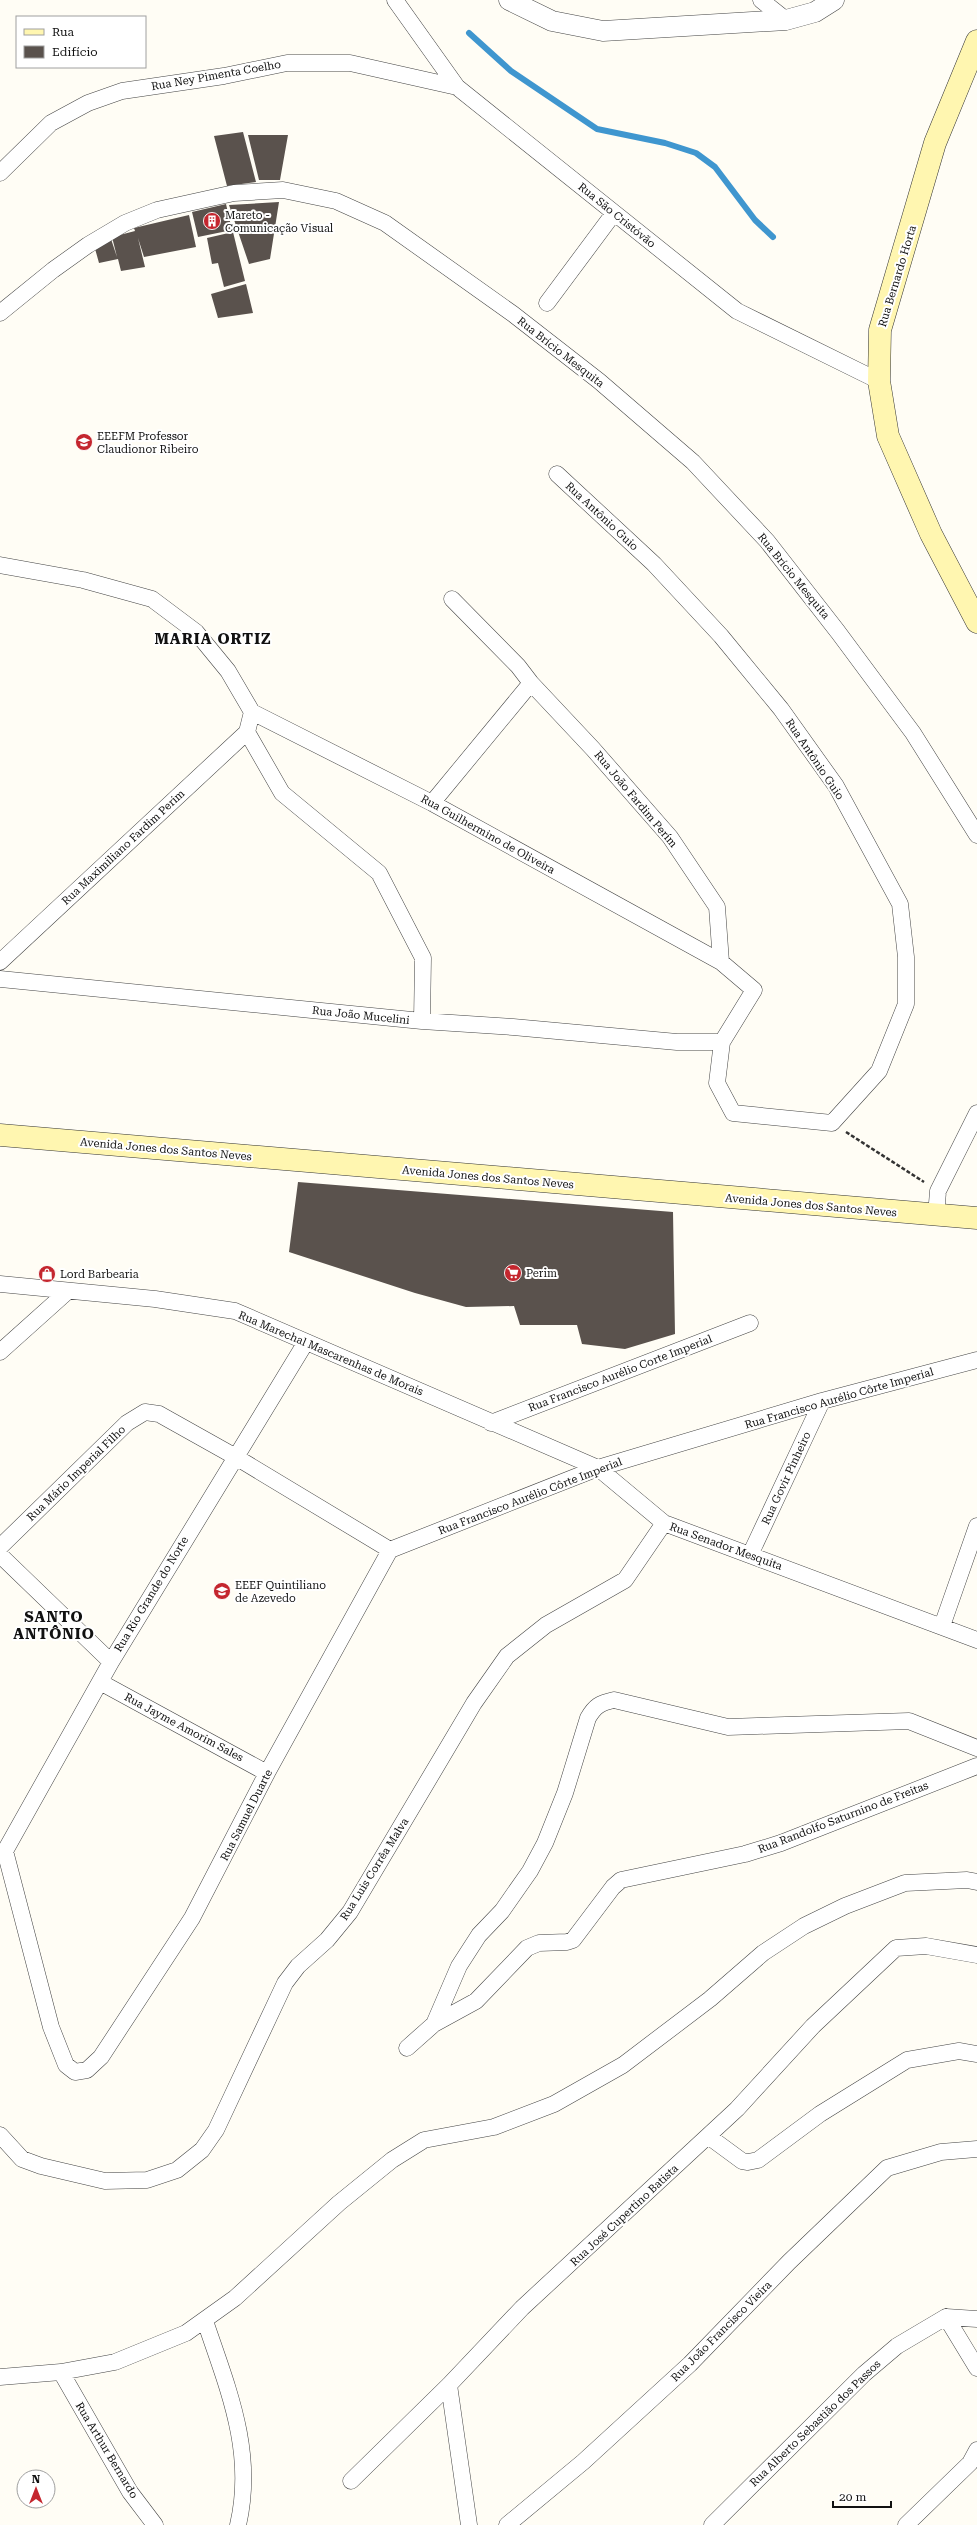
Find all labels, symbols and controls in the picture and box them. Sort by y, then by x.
legend [16,16,146,68]
text: Rua [52,25,75,39]
text: Edifício [52,45,98,59]
street label: Rua Ney Pimenta Coelho [150,58,282,93]
street label: Rua São Cristóvão [575,180,658,251]
place label: Mareto - Comunicação Visual [225,209,334,235]
building icon: Mareto - Comunicação Visual [202,211,222,231]
street label: Rua Bernardo Horta [876,224,919,329]
street label: Rua Brício Mesquita [515,314,607,390]
place label: EEEFM Professor Claudionor Ribeiro [97,430,199,456]
school or university icon: EEEFM Professor Claudionor Ribeiro [74,432,94,452]
street label: Rua Antônio Guio [563,479,641,554]
street label: Rua Brício Mesquita [755,531,832,622]
district label: MARIA ORTIZ [154,630,272,648]
street label: Rua Antônio Guio [783,716,847,802]
street label: Rua João Fardim Perím [591,748,680,850]
street label: Rua Maximiliano Fardim Perim [59,787,187,908]
street label: Rua Guilhermino de Oliveira [419,792,557,877]
street label: Rua João Mucelini [312,1004,411,1027]
street label: Avenida Jones dos Santos Neves [79,1136,252,1163]
street label: Avenida Jones dos Santos Neves [401,1164,574,1191]
street label: Avenida Jones dos Santos Neves [724,1192,897,1219]
supermarket icon: Perim [503,1263,523,1283]
shop icon: Lord Barbearia [37,1264,57,1284]
place label: Perim [526,1267,557,1280]
place label: Lord Barbearia [60,1268,139,1281]
street label: Rua Marechal Mascarenhas de Morais [236,1308,425,1398]
street label: Rua Francisco Aurélio Corte Imperial [526,1332,714,1415]
street label: Rua Francisco Aurélio Côrte Imperial [743,1365,936,1432]
street label: Rua Mário Imperial Filho [24,1423,128,1524]
street label: Rua Govir Pinheiro [759,1430,814,1527]
street label: Rua Francisco Aurélio Côrte Imperial [436,1455,624,1538]
street label: Rua Senador Mesquita [668,1520,784,1573]
street label: Rua Rio Grande do Norte [112,1534,191,1654]
place label: EEEF Quintiliano de Azevedo [235,1579,326,1605]
school or university icon: EEEF Quintiliano de Azevedo [212,1581,232,1601]
district label: SANTO ANTÔNIO [13,1608,95,1643]
street label: Rua Jayme Amorim Sales [122,1691,245,1764]
street label: Rua Samuel Duarte [218,1767,275,1863]
street label: Rua Randolfo Saturnino de Freitas [756,1779,930,1856]
street label: Rua Luis Corrêa Malva [338,1816,411,1923]
street label: Rua José Cupertino Batista [568,2162,681,2269]
street label: Rua João Francisco Vieira [668,2278,774,2384]
street label: Rua Alberto Sebastião dos Passos [747,2357,883,2489]
street label: Rua Arthur Bernardo [73,2400,141,2501]
north arrow [16,2469,56,2509]
text: N [32,2473,41,2486]
scale bar [833,2483,891,2509]
text: 20 m [839,2490,866,2504]

